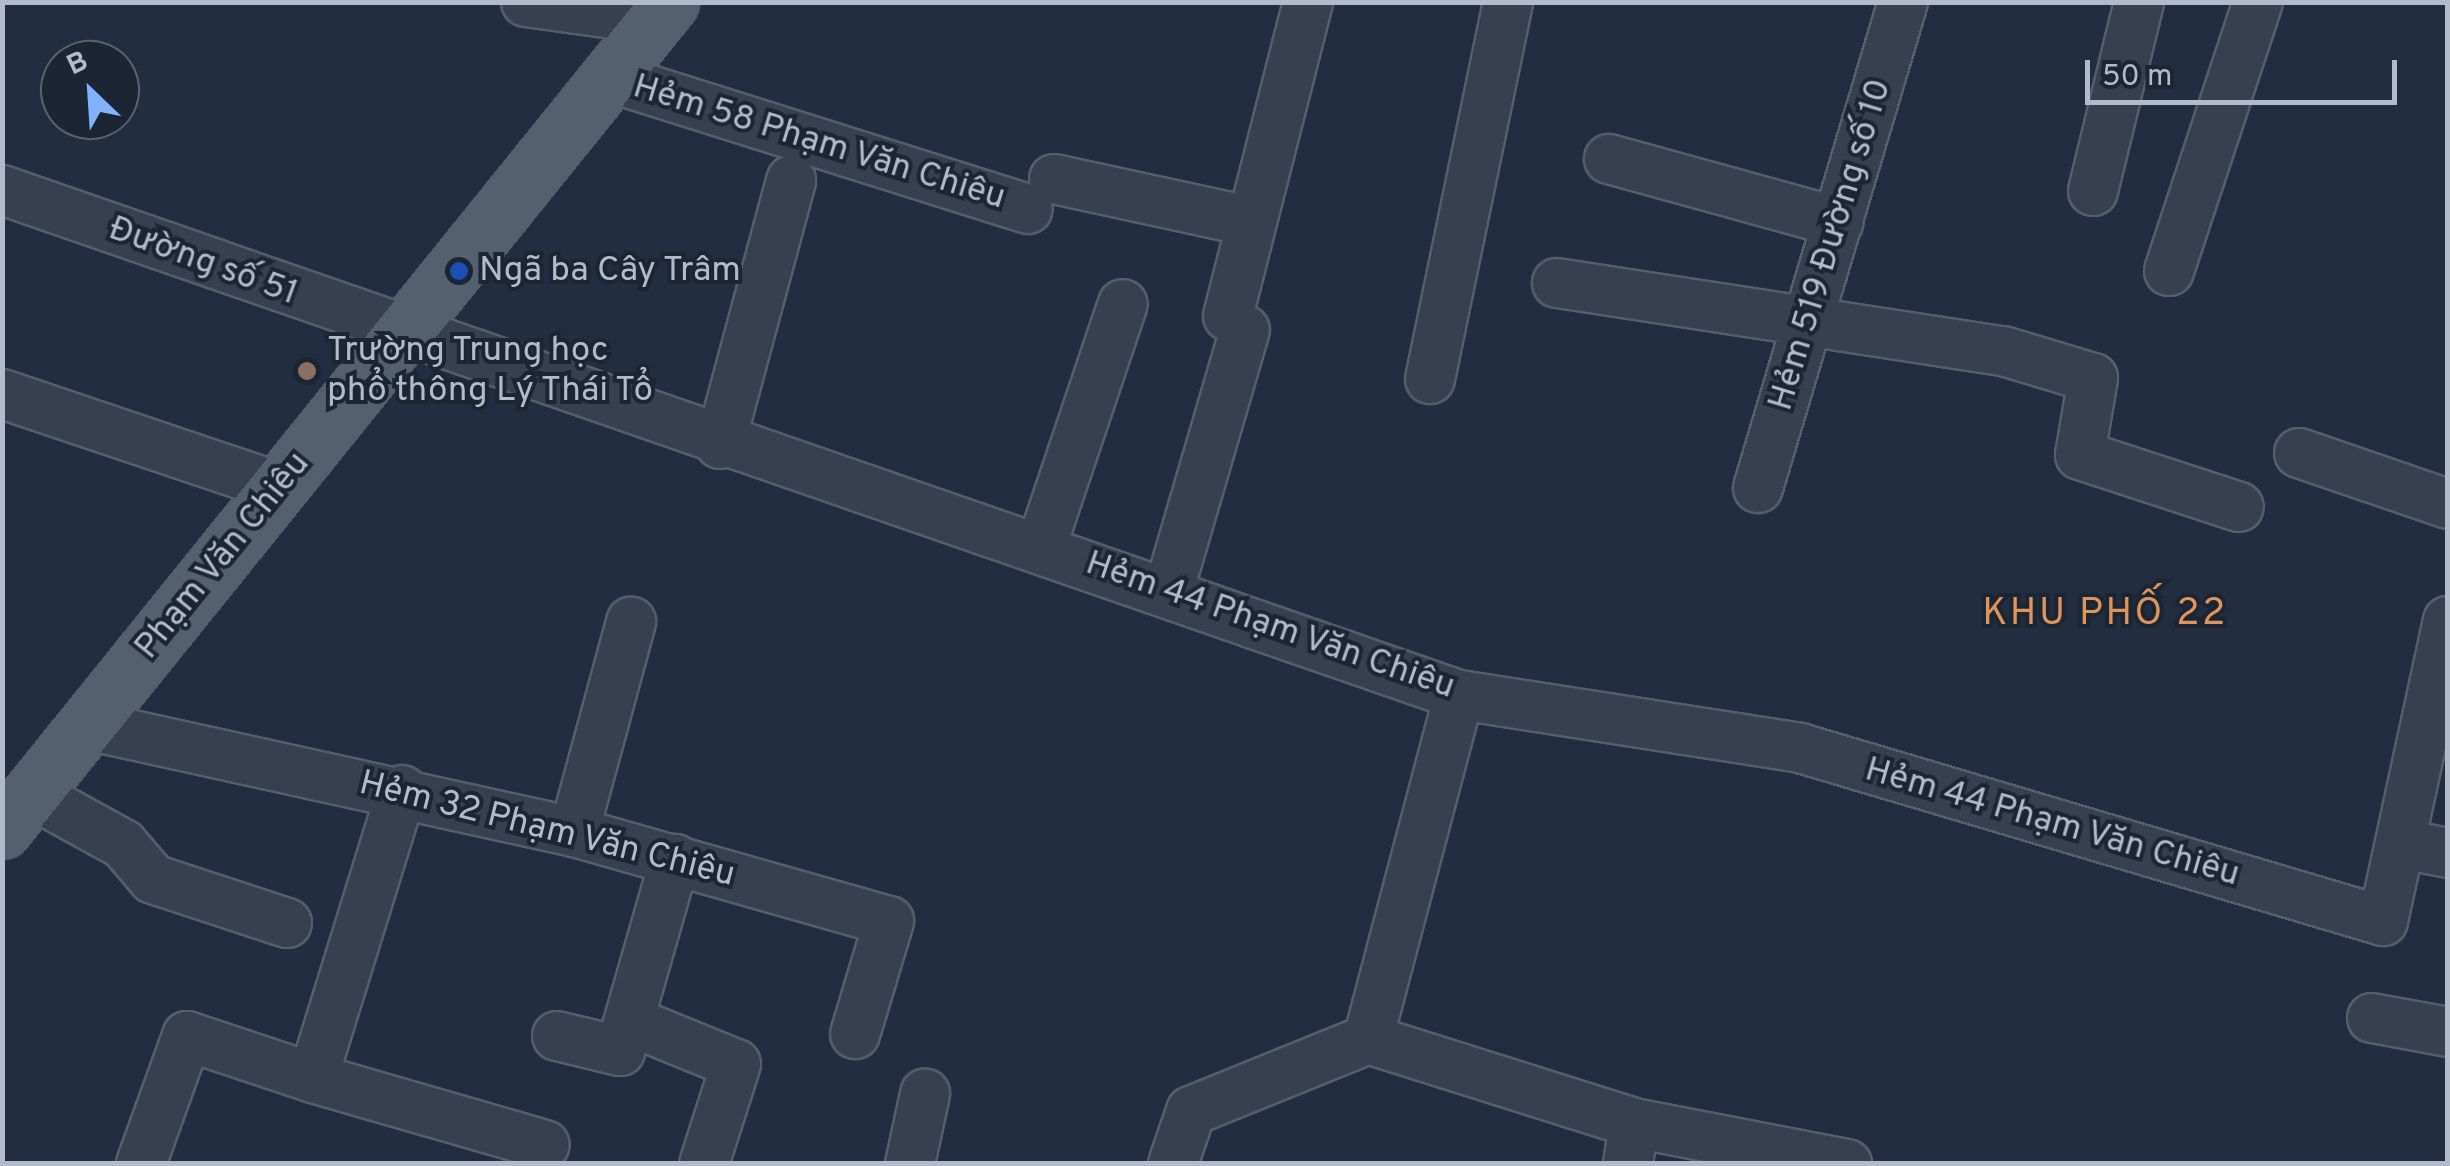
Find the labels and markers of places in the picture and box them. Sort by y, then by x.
place label: Ngã ba Cây Trâm [479,250,742,292]
marker: Ngã ba Cây Trâm [448,260,470,282]
place label: Trường Trung học phổ thông Lý Thái Tổ [327,330,656,412]
marker: Trường Trung học phổ thông Lý Thái Tổ [296,360,318,382]

